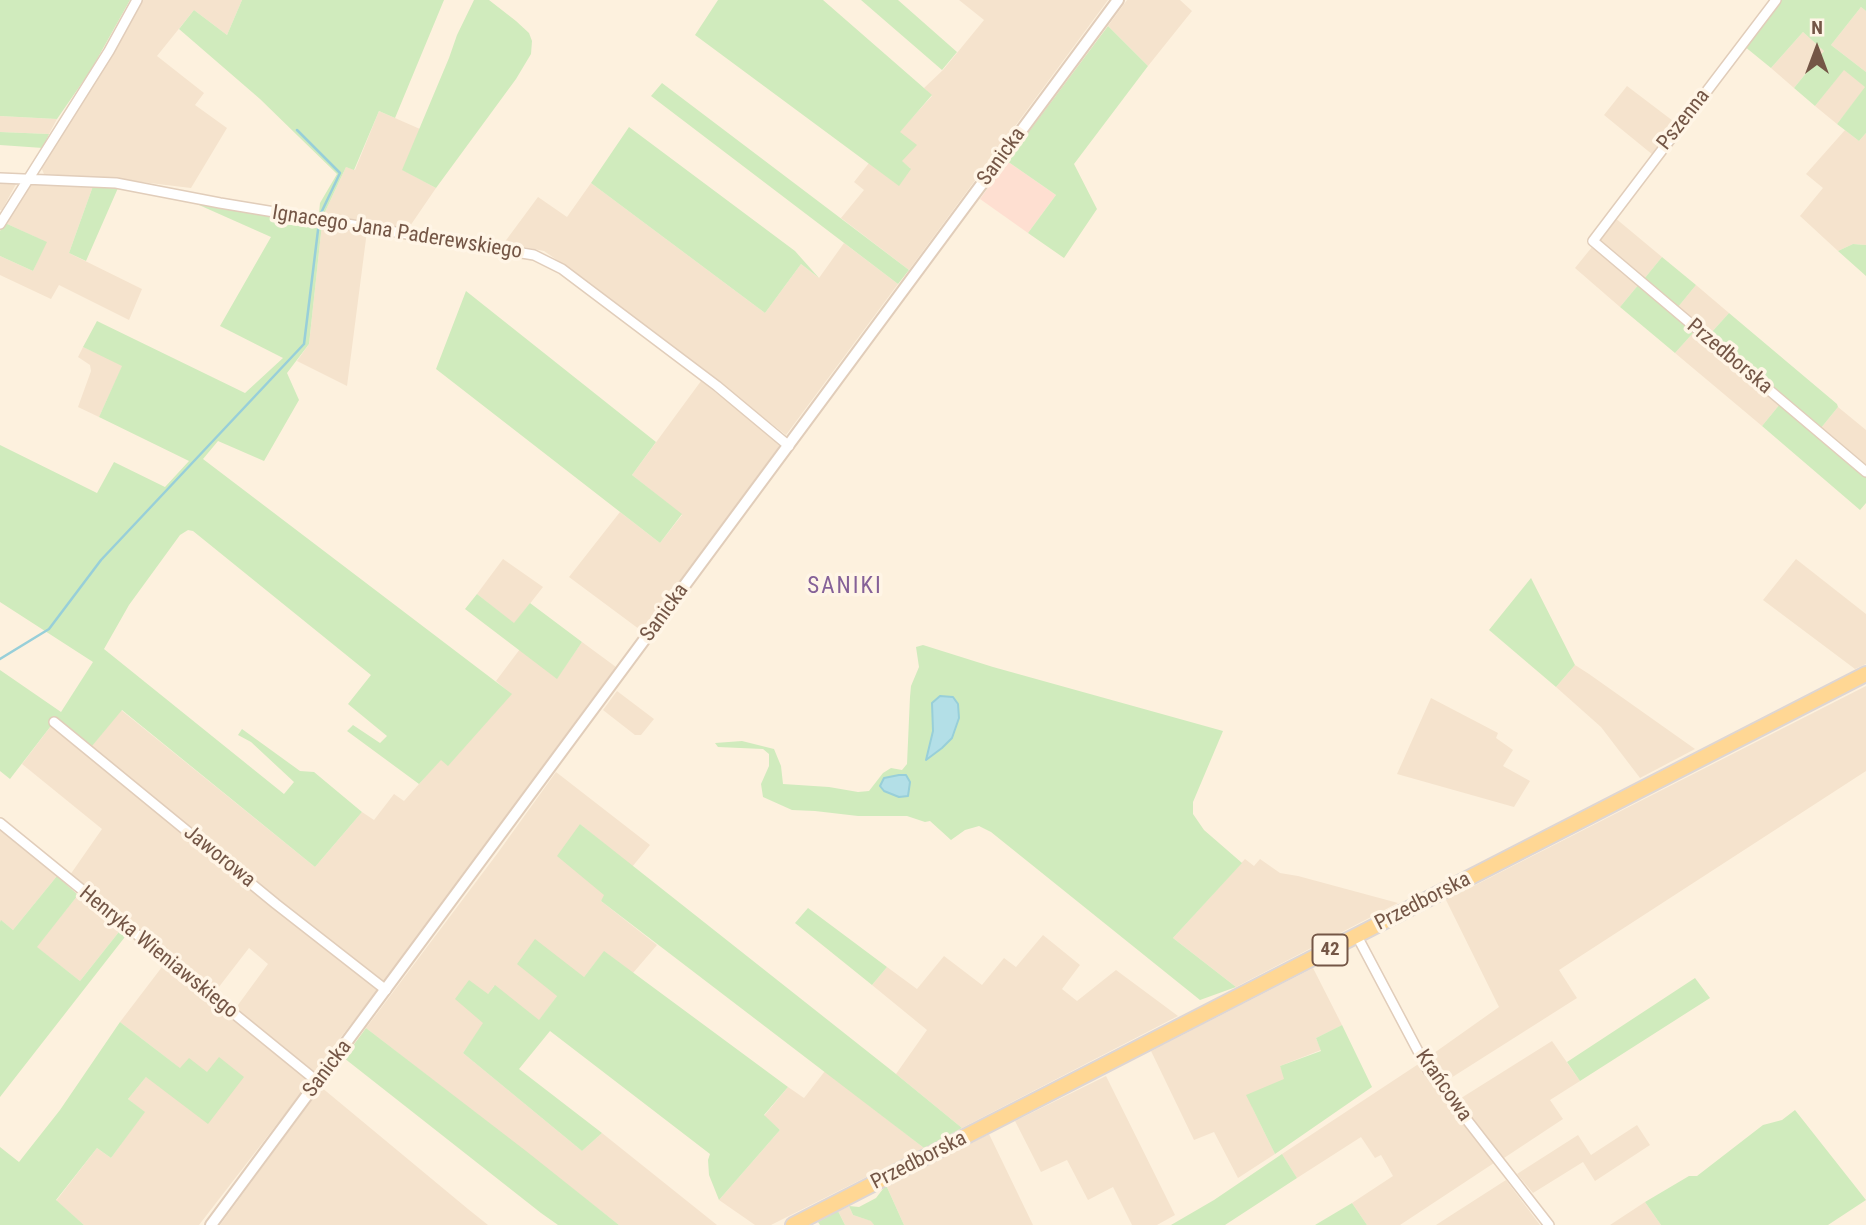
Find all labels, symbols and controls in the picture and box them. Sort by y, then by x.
north arrow [1782,14,1852,84]
text: N [1811,16,1823,39]
street label: Pszenna [1652,84,1716,156]
street label: Sanicka [973,123,1031,191]
street label: Ignacego Jana Paderewskiego [270,201,524,265]
street label: Przedborska [1681,314,1777,400]
district label: SANIKI [808,573,882,601]
street label: Sanicka [636,579,694,647]
street label: Jaworowa [178,821,260,893]
street label: Przedborska [1371,867,1475,937]
street label: Henryka Wieniawskiego [74,881,242,1025]
road number: 42 [1312,934,1348,966]
street label: Sanicka [298,1035,358,1103]
street label: Krańcowa [1409,1045,1477,1127]
street label: Przedborska [867,1126,971,1196]

